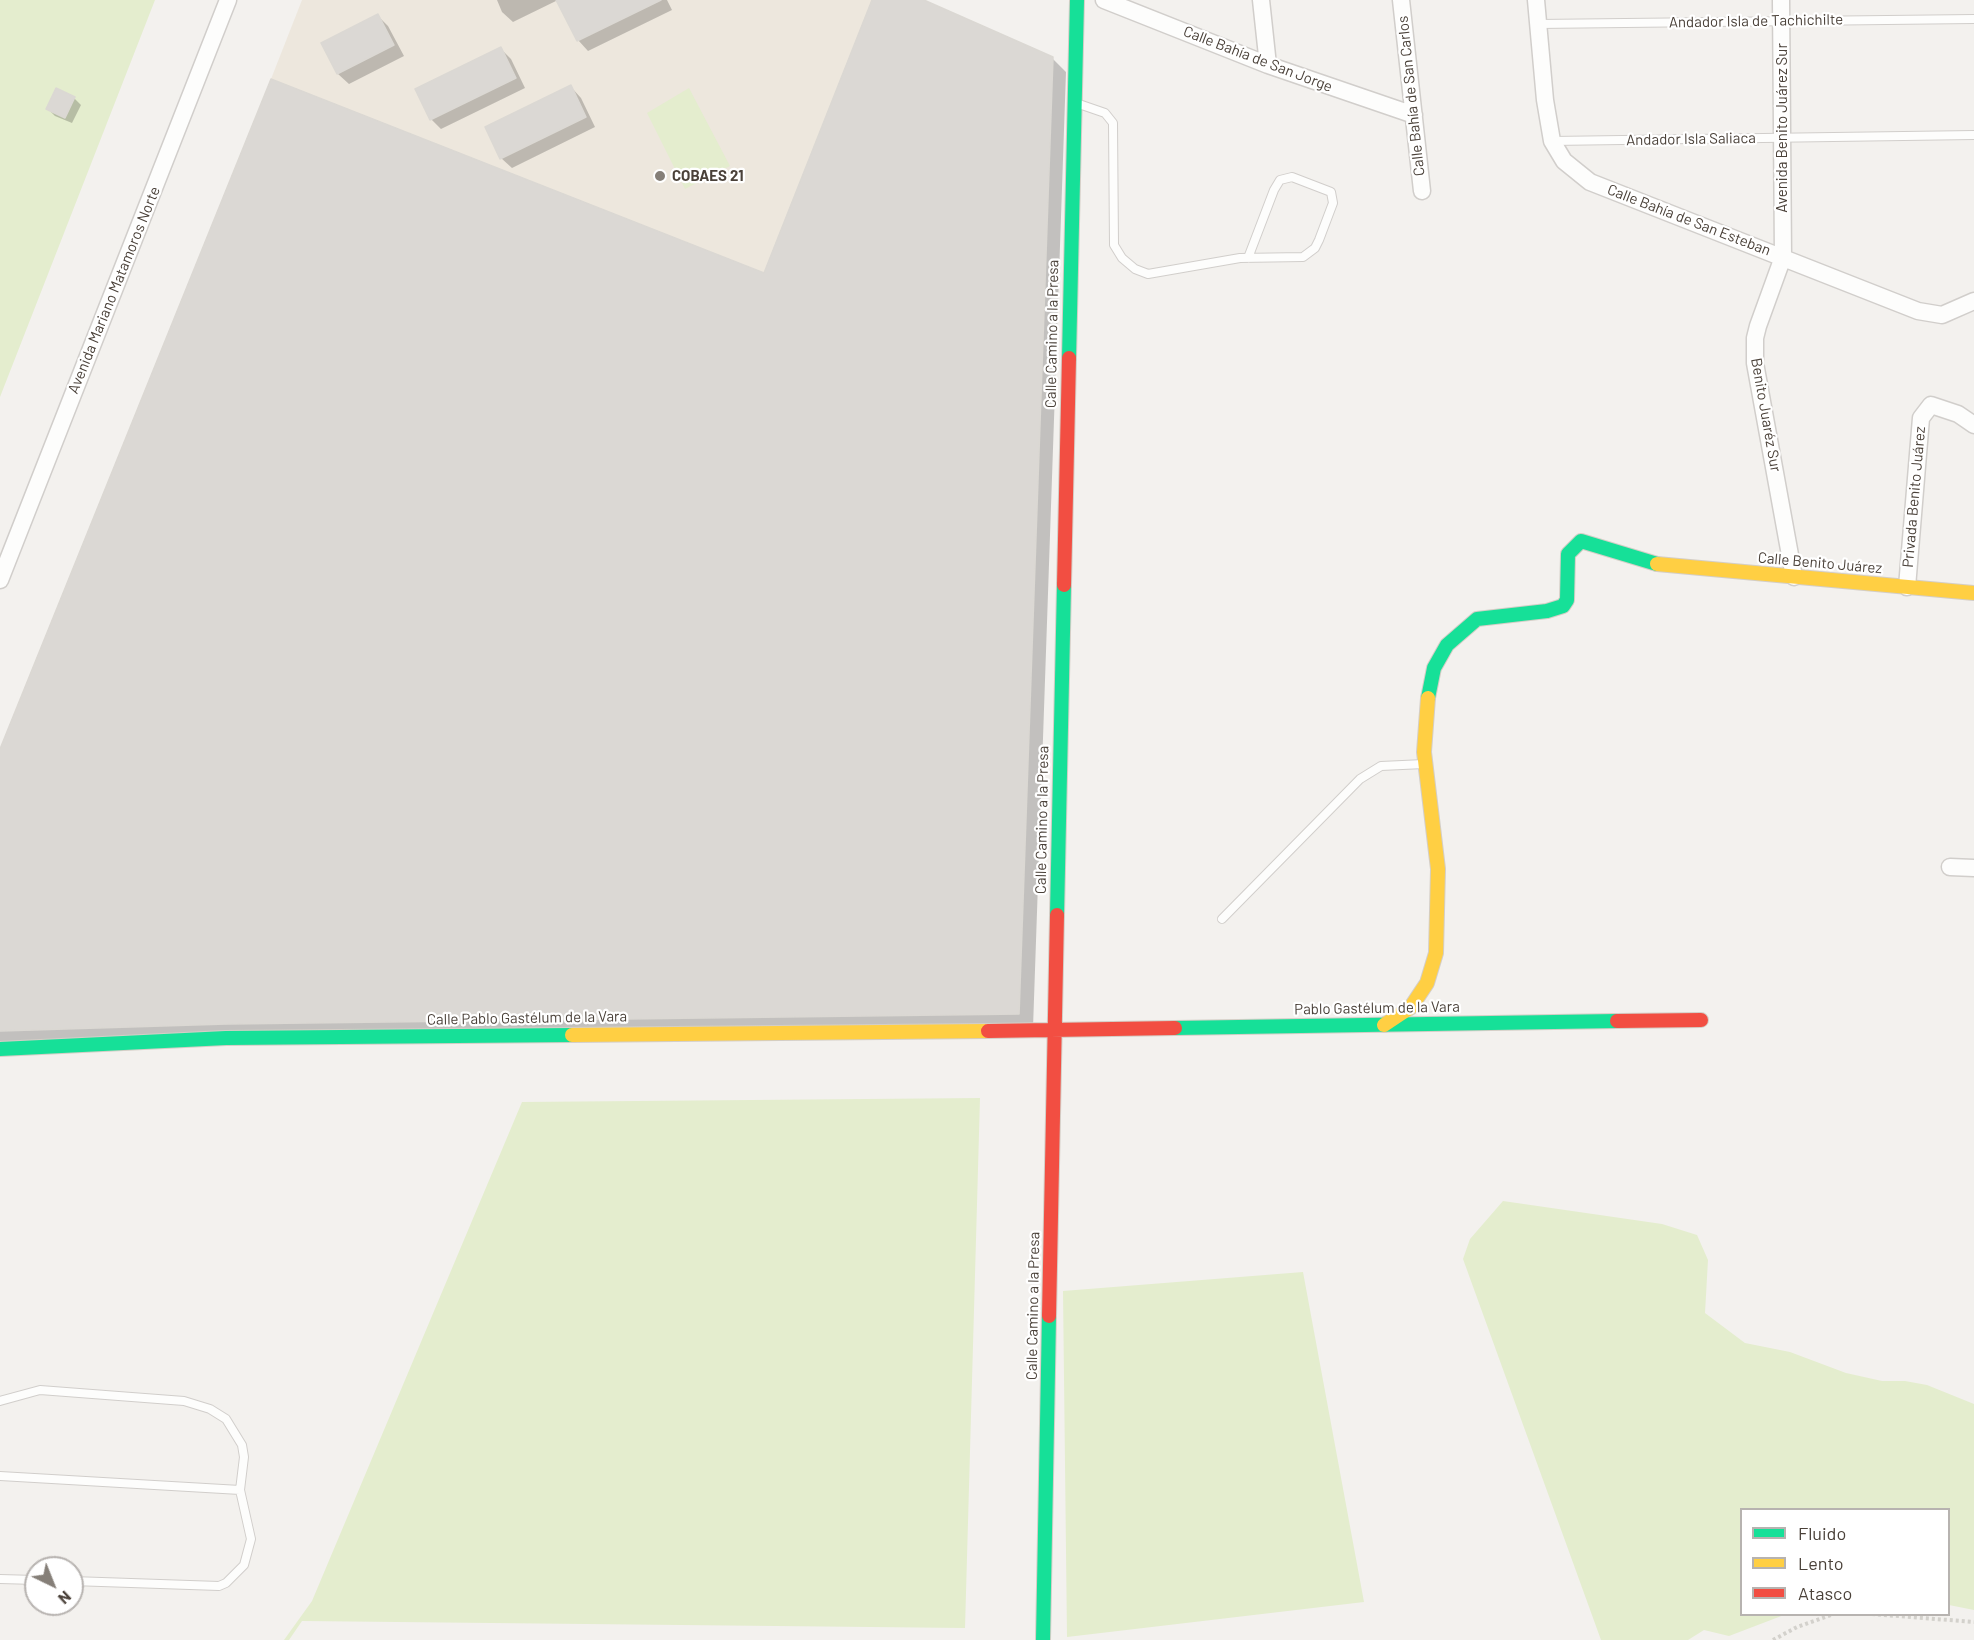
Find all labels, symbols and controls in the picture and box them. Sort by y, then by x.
street label: Andador Isla de Tachichilte [1669,10,1843,32]
street label: Calle Bahía de San Carlos [1394,15,1428,177]
street label: Calle Bahía de San Jorge [1181,22,1335,96]
street label: Avenida Benito Juárez Sur [1773,43,1791,213]
street label: Andador Isla Saliaca [1626,129,1756,149]
place label: COBAES 21 [672,167,744,185]
marker: COBAES 21 [653,169,667,183]
street label: Calle Bahía de San Esteban [1605,180,1773,260]
street label: Avenida Mariano Matamoros Norte [64,184,164,396]
street label: Calle Camino a la Presa [1042,260,1062,408]
street label: Benito Juaréz Sur [1747,357,1785,473]
street label: Privada Benito Juárez [1899,426,1929,568]
street label: Calle Benito Juárez [1757,549,1883,577]
street label: Calle Camino a la Presa [1032,746,1052,894]
street label: Pablo Gastélum de la Vara [1294,998,1460,1018]
street label: Calle Pablo Gastélum de la Vara [427,1007,627,1029]
street label: Calle Camino a la Presa [1023,1232,1043,1380]
legend [1740,1508,1950,1616]
text: Fluido [1798,1522,1846,1544]
text: Lento [1798,1552,1844,1574]
north arrow [24,1556,84,1616]
text: Atasco [1798,1582,1852,1604]
text: N [55,1587,76,1609]

